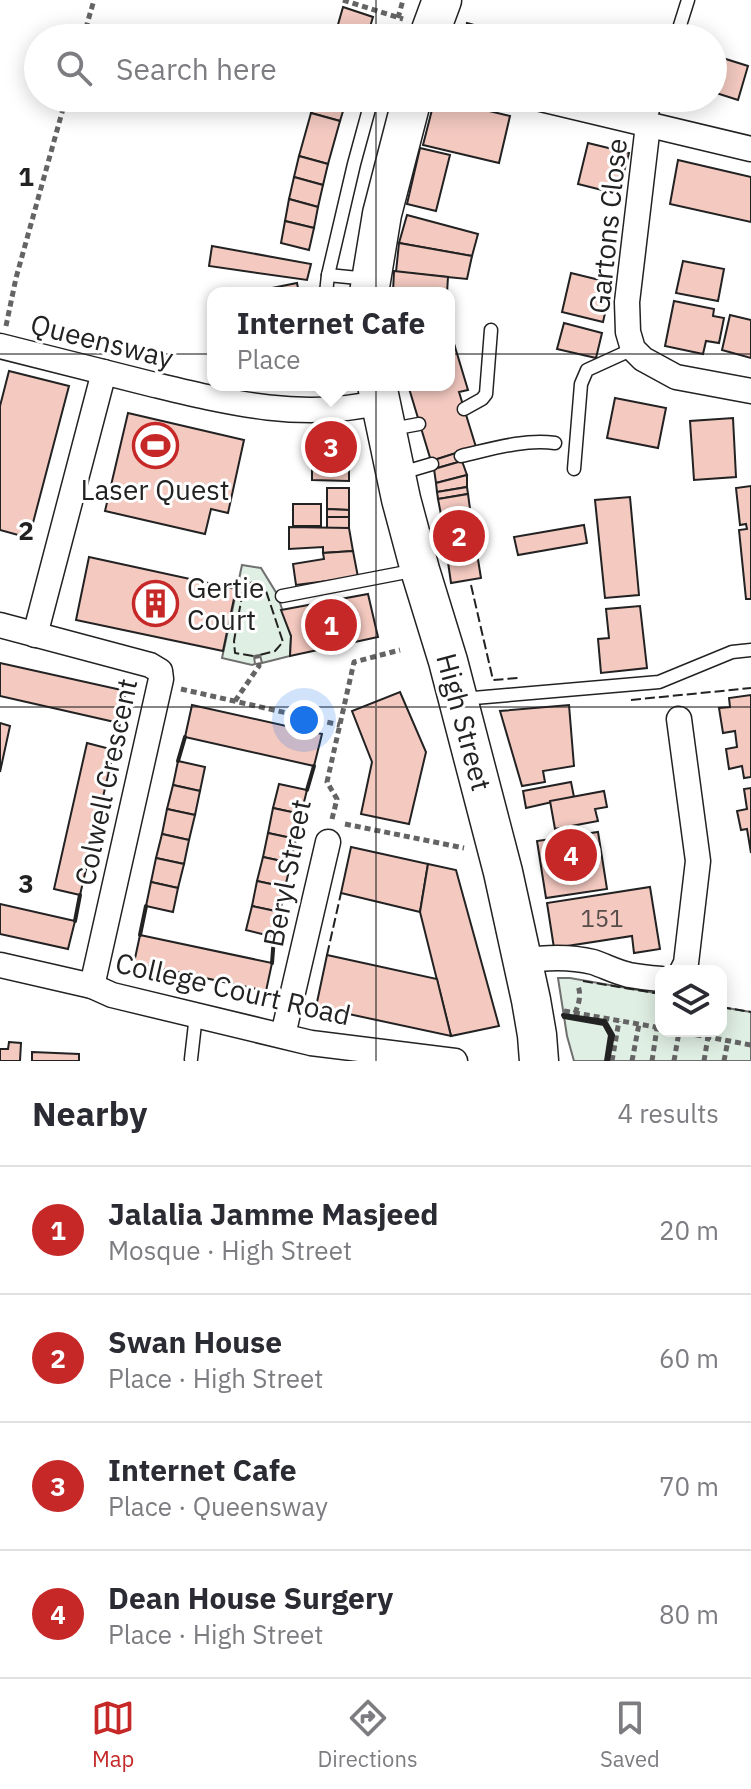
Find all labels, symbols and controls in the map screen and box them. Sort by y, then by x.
search box [24,24,727,112]
icon: search [52,46,96,90]
text: Search here [116,49,277,88]
street label: Gartons Close [580,136,635,315]
text: 1 [18,159,34,193]
popup [207,287,455,391]
text: Internet Cafe [237,303,425,342]
street label: Queensway [27,305,177,376]
text: Place [237,342,301,376]
pin: 3 [305,417,357,477]
sports icon: Laser Quest [131,421,179,469]
place label: Laser Quest [80,471,230,508]
pin: 2 [433,506,485,566]
text: 2 [18,513,34,547]
place label: Gertie Court [187,569,264,638]
building icon: Gertie Court [132,580,180,628]
pin: 1 [305,595,357,655]
street label: High Street [428,649,501,795]
street label: Colwell Crescent [66,675,145,889]
your location [284,700,324,740]
street label: Beryl Street [254,796,319,950]
pin: 4 [545,825,597,885]
text: 3 [18,866,34,900]
house number: 151 [580,902,624,934]
street label: College Court Road [112,943,354,1034]
map controls [655,965,727,1037]
button: layers [655,965,727,1037]
text: Nearby [32,1091,147,1135]
text: 4 results [617,1096,719,1130]
text: Jalalia Jamme Masjeed [108,1194,439,1233]
text: 1 [50,1213,66,1247]
text: 20 m [659,1213,719,1247]
text: Mosque · High Street [108,1233,352,1267]
text: Swan House [108,1322,282,1361]
text: 2 [50,1341,66,1375]
text: 60 m [659,1341,719,1375]
text: Place · High Street [108,1361,324,1395]
text: Internet Cafe [108,1450,297,1489]
text: 3 [50,1469,66,1503]
text: 70 m [659,1469,719,1503]
text: Place · Queensway [108,1489,328,1523]
text: Dean House Surgery [108,1578,393,1617]
text: 4 [50,1597,66,1631]
text: 80 m [659,1597,719,1631]
text: Place · High Street [108,1617,324,1651]
tab: Map [91,1696,135,1773]
tab: Directions [318,1696,418,1773]
tab: Saved [600,1696,660,1773]

